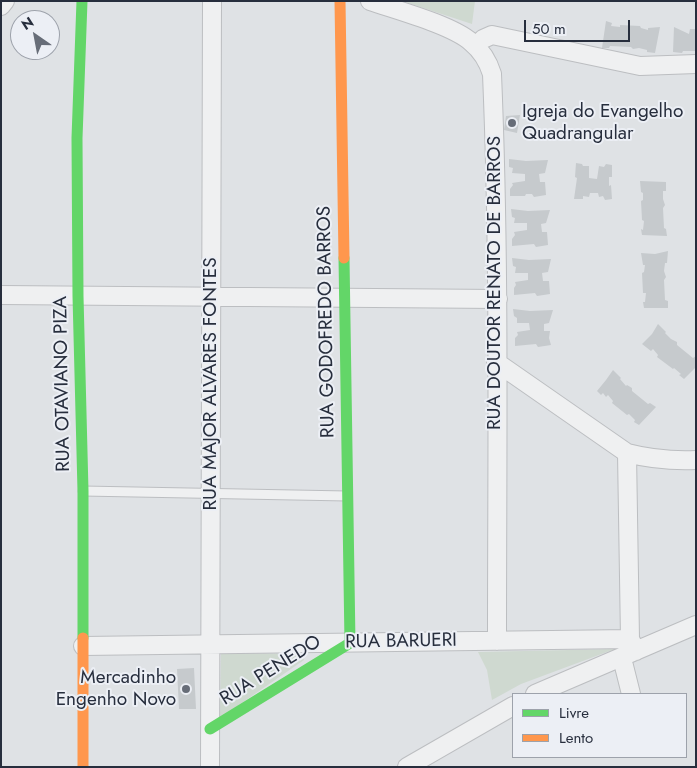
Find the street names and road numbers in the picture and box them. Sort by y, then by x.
street label: RUA DOUTOR RENATO DE BARROS [484,136,506,430]
street label: RUA GODOFREDO BARROS [314,206,340,438]
street label: RUA MAJOR ALVARES FONTES [200,257,222,511]
street label: RUA OTAVIANO PIZA [50,296,76,472]
street label: RUA BARUERI [345,630,457,654]
street label: RUA PENEDO [216,631,326,711]

